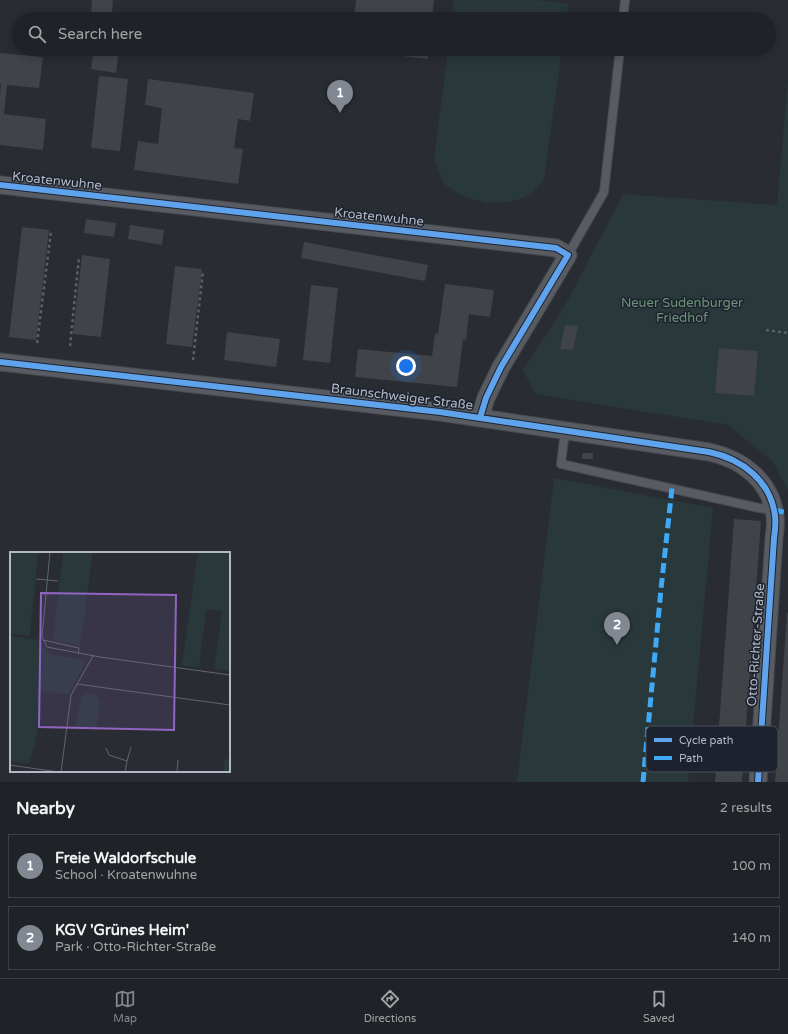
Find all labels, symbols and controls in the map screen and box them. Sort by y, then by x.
search box [12,12,776,56]
icon: search [26,23,48,45]
text: Search here [58,25,142,43]
pin: 1 [327,80,353,113]
street label: Kroatenwuhne [11,168,103,194]
street label: Kroatenwuhne [333,204,425,230]
park label: Neuer Sudenburger Friedhof [621,295,743,326]
your location [396,356,416,376]
street label: Braunschweiger Straße [330,380,474,414]
inset map [10,552,230,772]
street label: Otto-Richter-Straße [744,583,768,707]
pin: 2 [604,612,630,645]
legend [646,726,778,772]
text: Cycle path [679,734,734,747]
text: Path [679,752,703,765]
text: Nearby [16,798,75,819]
text: 2 results [720,800,772,816]
text: Freie Waldorfschule [55,849,196,867]
text: 1 [26,858,34,874]
text: 100 m [731,858,771,874]
text: School · Kroatenwuhne [55,867,197,883]
text: KGV 'Grünes Heim' [55,921,189,939]
text: 2 [26,930,34,946]
text: 140 m [731,930,771,946]
text: Park · Otto-Richter-Straße [55,939,216,955]
tab: Map [113,988,137,1025]
tab: Directions [364,988,416,1025]
tab: Saved [643,988,675,1025]

